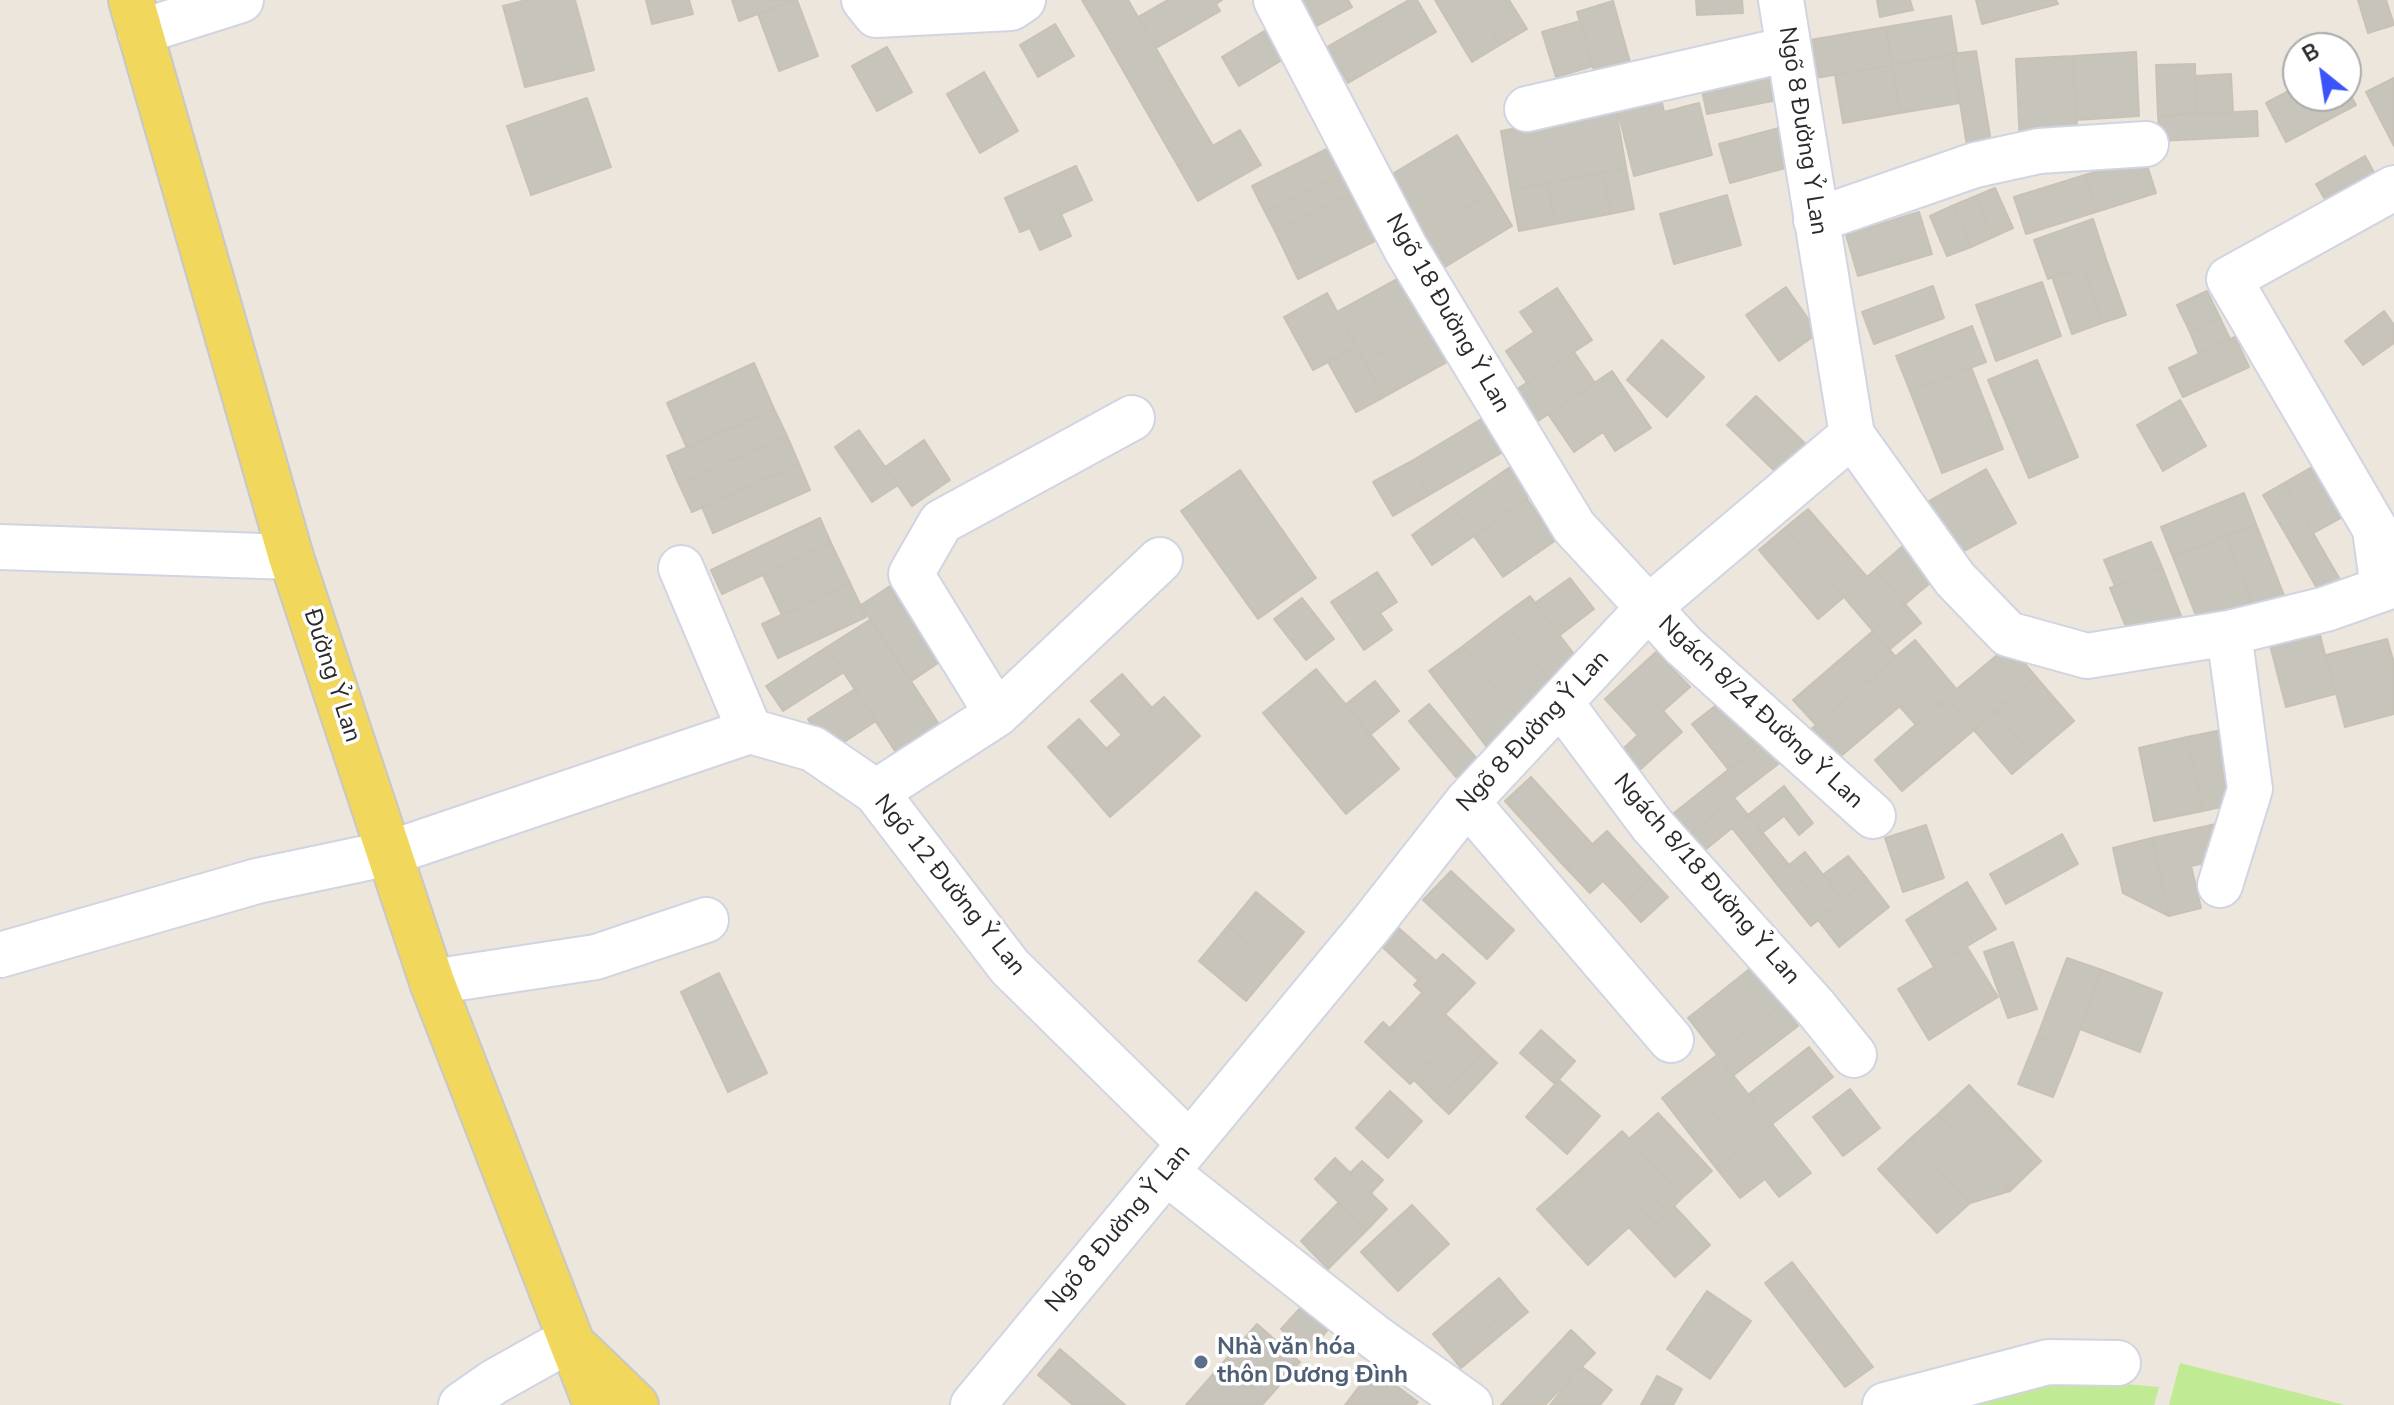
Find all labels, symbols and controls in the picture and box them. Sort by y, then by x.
street label: Ngõ 8 Đường Ỷ Lan [1771,25,1833,237]
north arrow [2282,32,2362,112]
text: B [2297,36,2325,70]
street label: Ngõ 18 Đường Ỷ Lan [1378,210,1516,418]
street label: Đường Ỷ Lan [296,606,366,746]
street label: Ngách 8/24 Đường Ỷ Lan [1651,610,1869,816]
street label: Ngõ 8 Đường Ỷ Lan [1452,645,1616,819]
street label: Ngách 8/18 Đường Ỷ Lan [1607,769,1805,991]
street label: Ngõ 12 Đường Ỷ Lan [867,790,1031,982]
street label: Ngõ 8 Đường Ỷ Lan [1040,1139,1198,1319]
place label: Nhà văn hóa thôn Dương Đình [1217,1334,1408,1390]
marker: Nhà văn hóa thôn Dương Đình [1192,1353,1210,1371]

